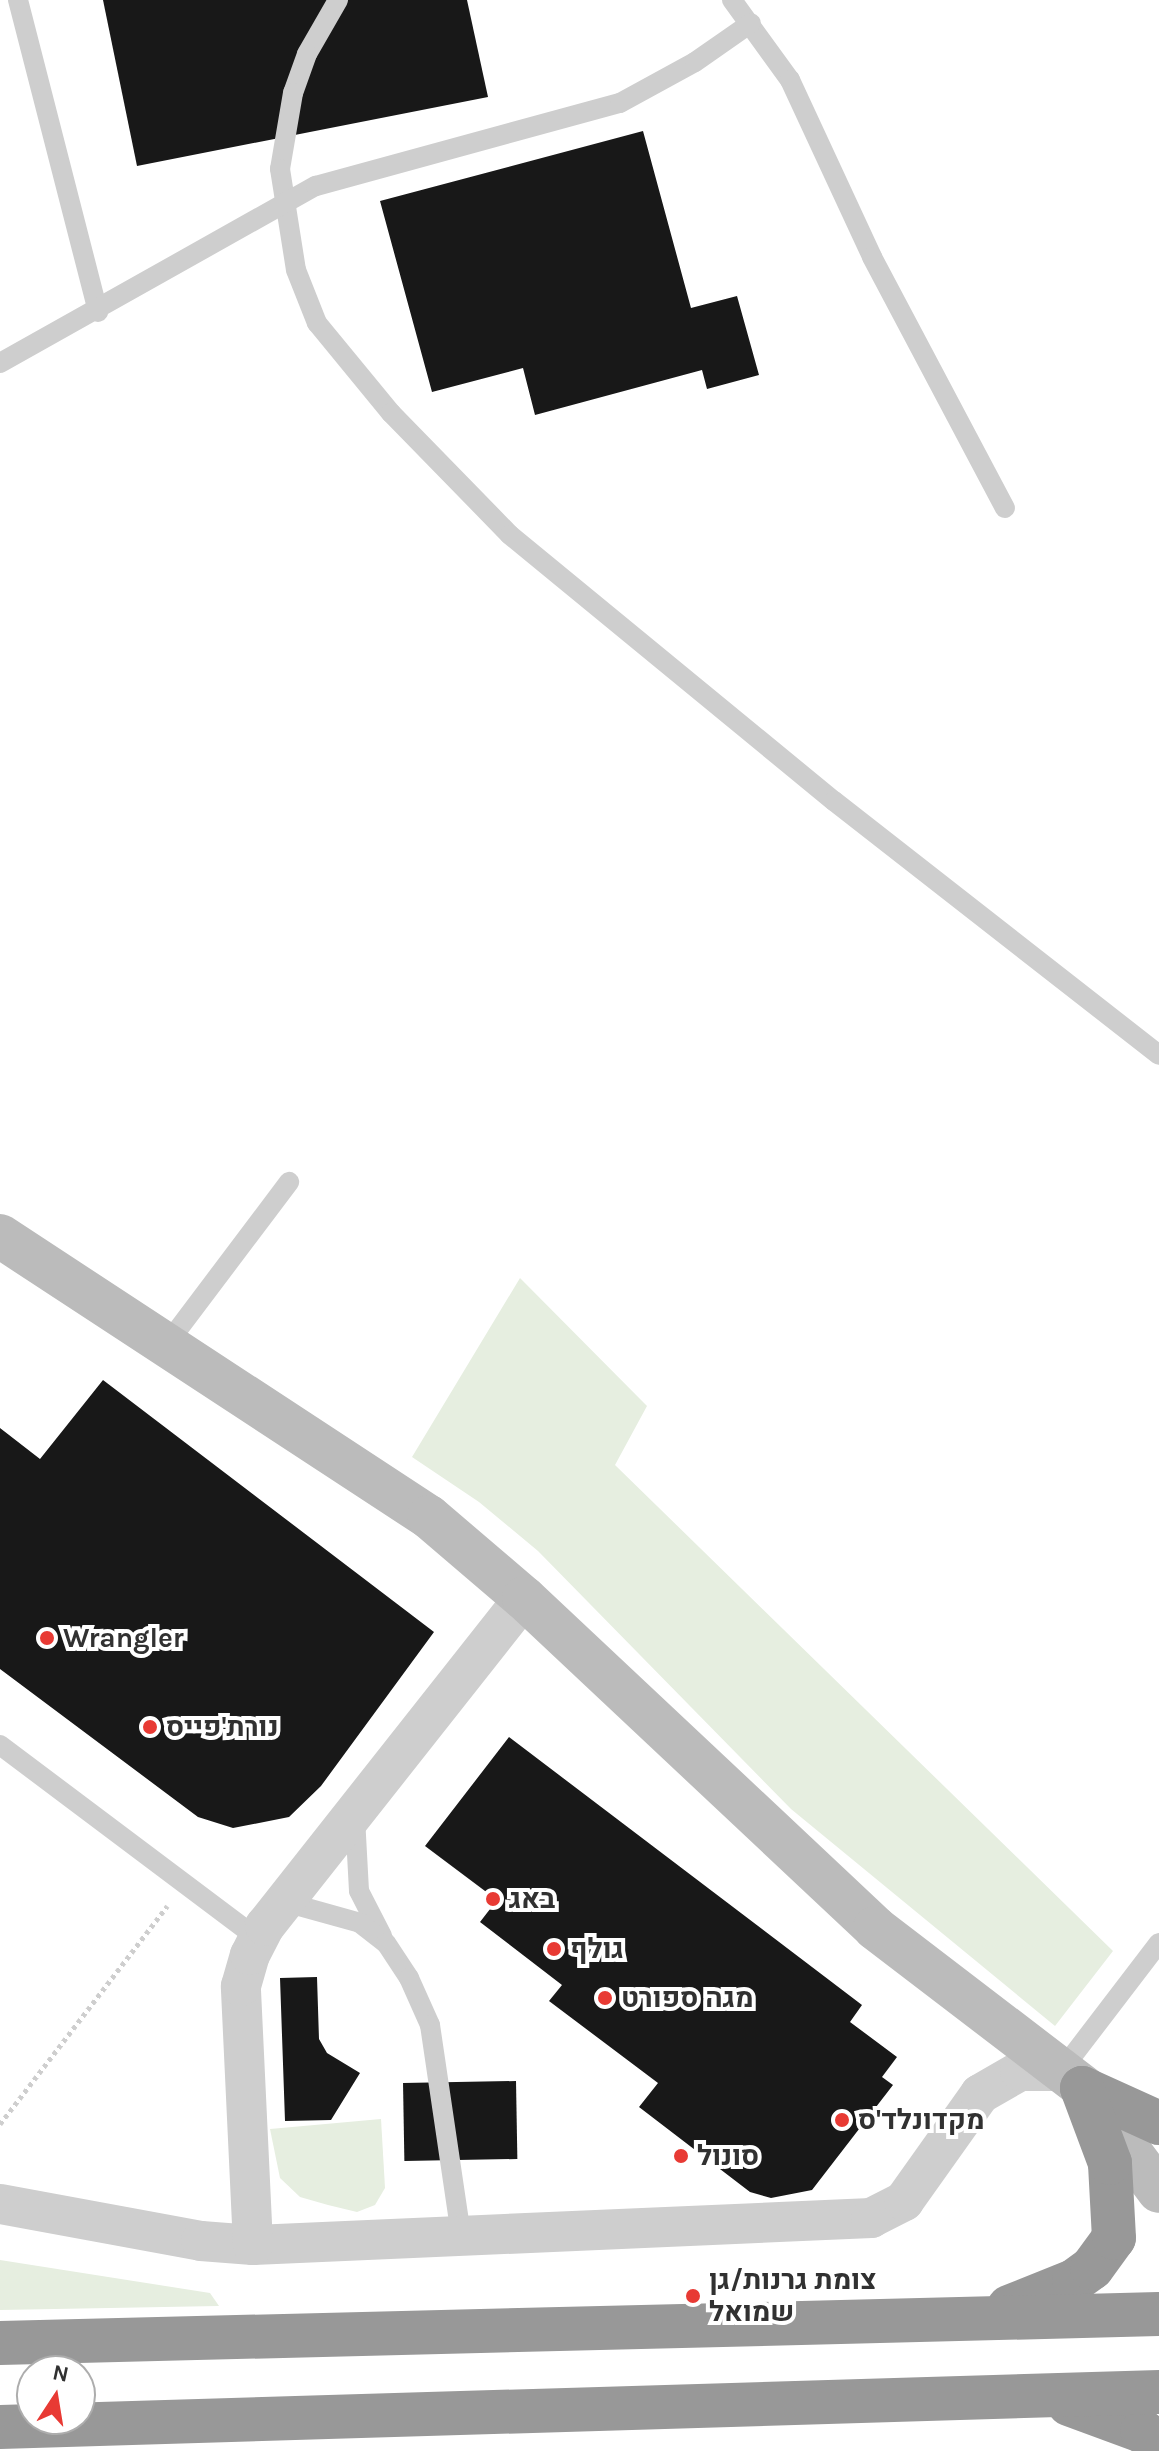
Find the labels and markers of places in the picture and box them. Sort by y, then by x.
place label: Wrangler [63,1621,184,1655]
marker: Wrangler [38,1629,56,1647]
place label: נורת'פייס [166,1710,279,1744]
marker: נורת'פייס [141,1718,159,1736]
place label: באג [509,1882,555,1916]
marker: באג [484,1890,502,1908]
place label: גולף [570,1932,624,1966]
marker: גולף [545,1940,563,1958]
place label: מגה ספורט [621,1981,753,2015]
marker: מגה ספורט [596,1989,614,2007]
place label: מקדונלד'ס [858,2103,985,2137]
marker: מקדונלד'ס [833,2111,851,2129]
place label: סונול [697,2139,759,2173]
marker: סונול [672,2147,690,2165]
place label: צומת גרנות/גן שמואל [709,2263,876,2329]
marker: צומת גרנות/גן שמואל [684,2287,702,2305]

